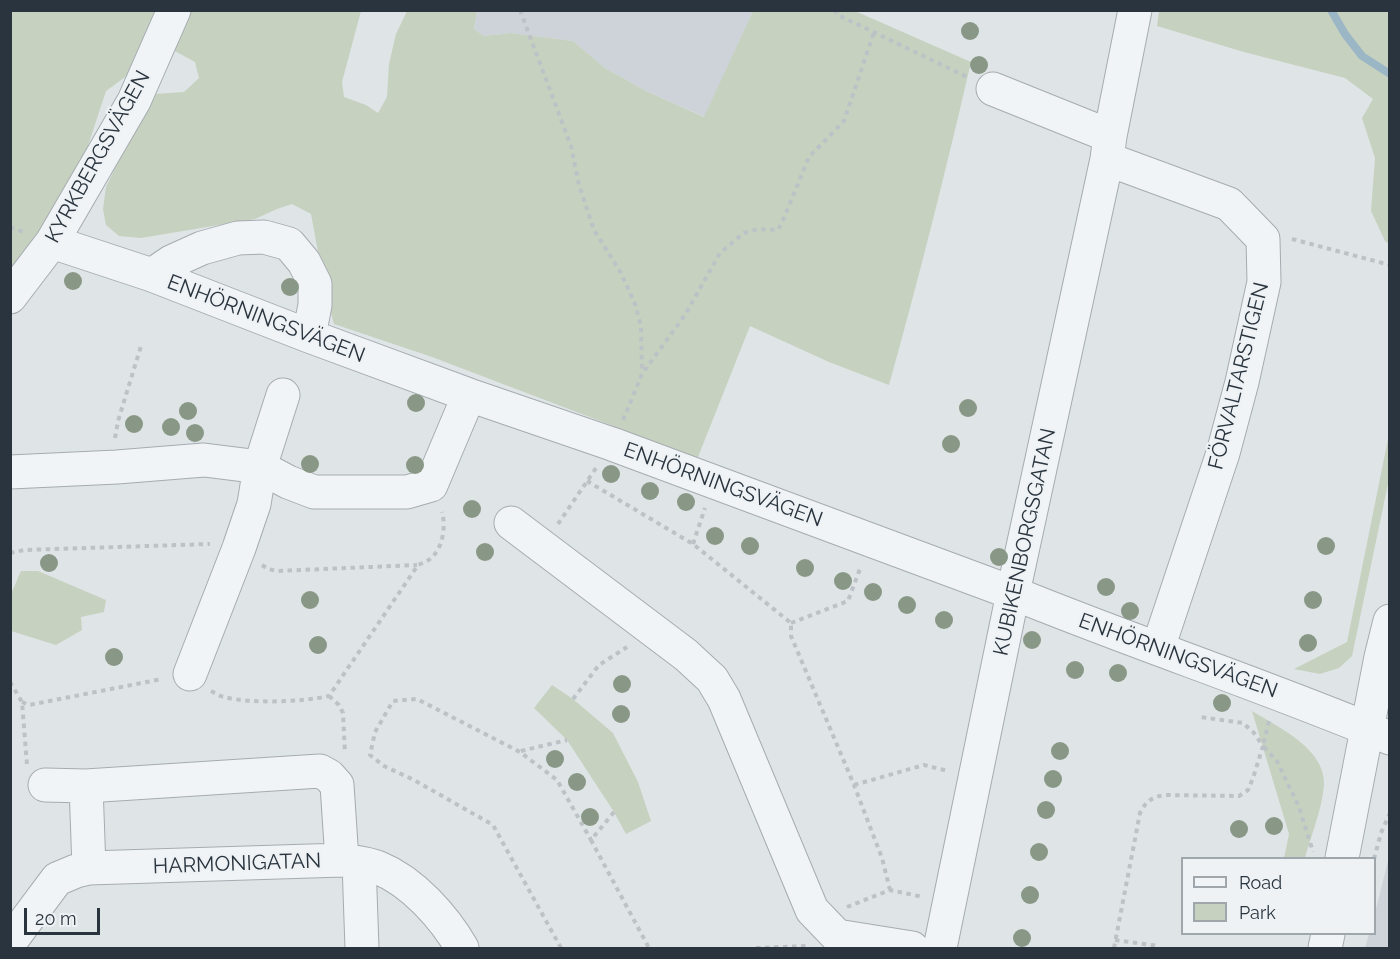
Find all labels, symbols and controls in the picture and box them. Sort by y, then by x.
street label: KYRKBERGSVÄGEN [40,66,156,248]
street label: ENHÖRNINGSVÄGEN [164,270,368,368]
street label: FÖRVALTARSTIGEN [1204,280,1274,472]
street label: KUBIKENBORGSGATAN [989,426,1061,658]
street label: ENHÖRNINGSVÄGEN [620,437,826,533]
street label: ENHÖRNINGSVÄGEN [1075,608,1281,704]
street label: HARMONIGATAN [152,848,322,880]
legend [1181,857,1376,935]
text: Road [1239,872,1282,893]
scale bar [27,896,104,934]
text: Park [1239,902,1276,923]
text: 20 m [35,908,77,929]

